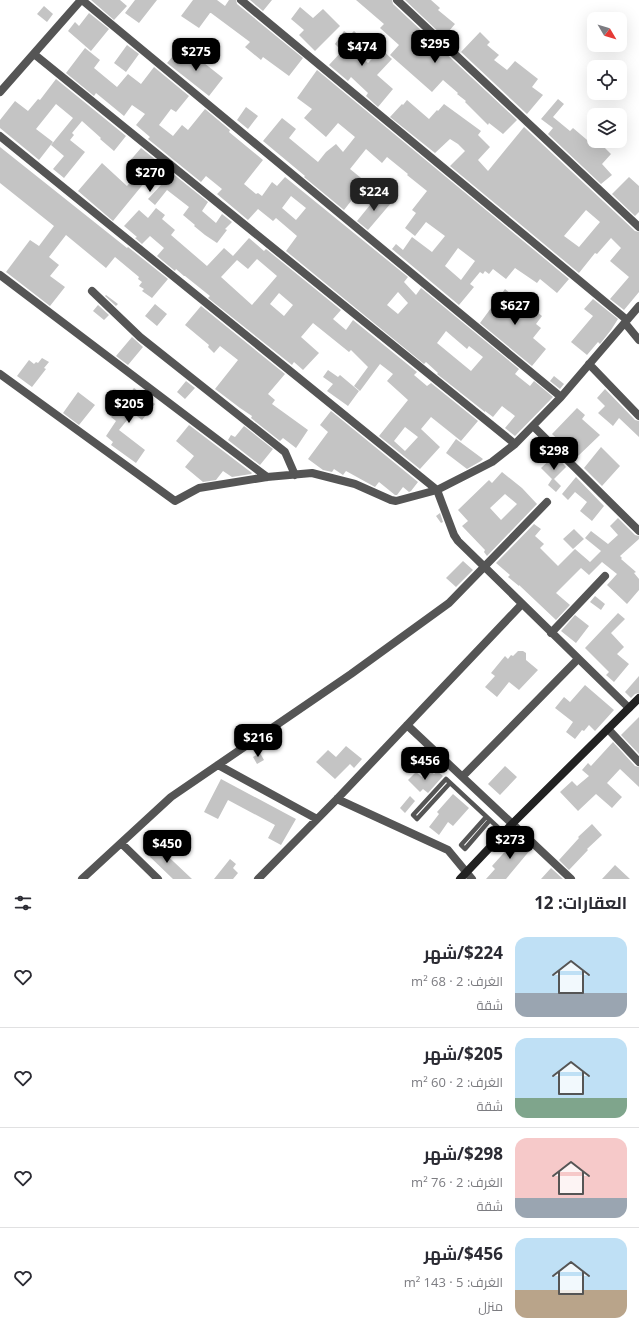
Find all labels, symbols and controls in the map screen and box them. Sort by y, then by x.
north arrow [587,12,627,52]
map controls [587,12,627,148]
pin: $295 [411,30,459,64]
pin: $474 [338,33,386,67]
text: $295 [420,34,450,52]
text: $474 [347,37,377,55]
pin: $275 [172,38,220,72]
text: $275 [181,42,211,60]
button: locate [587,60,627,100]
button: layers [587,108,627,148]
pin: $270 [126,159,174,193]
text: $270 [135,163,165,181]
pin: $224 [350,178,398,212]
text: $224 [359,182,389,200]
pin: $627 [491,292,539,326]
text: $627 [500,296,530,314]
pin: $205 [105,390,153,424]
text: $205 [114,394,144,412]
pin: $298 [530,437,578,471]
text: $298 [539,441,569,459]
pin: $216 [234,724,282,758]
text: $216 [243,728,273,746]
pin: $456 [401,747,449,781]
text: $456 [410,751,440,769]
pin: $273 [486,826,534,860]
pin: $450 [143,830,191,864]
text: $273 [495,830,525,848]
text: $450 [152,834,182,852]
text: العقارات: 12 [534,891,627,914]
icon: filters [12,892,34,914]
text: $224/شهر [424,941,503,964]
icon: home [547,953,595,1001]
icon: heart [12,966,34,988]
text: الغرف: 2 · 68 m² [411,972,503,990]
text: شقة [476,996,503,1014]
text: $205/شهر [424,1042,503,1065]
icon: home [547,1054,595,1102]
icon: heart [12,1067,34,1089]
text: الغرف: 2 · 60 m² [411,1073,503,1091]
text: شقة [476,1097,503,1115]
text: $298/شهر [424,1142,503,1165]
icon: home [547,1154,595,1202]
icon: heart [12,1167,34,1189]
text: الغرف: 2 · 76 m² [411,1173,503,1191]
text: شقة [476,1197,503,1215]
text: $456/شهر [424,1242,503,1265]
icon: home [547,1254,595,1302]
icon: heart [12,1267,34,1289]
text: الغرف: 5 · 143 m² [404,1273,503,1291]
text: منزل [478,1297,503,1315]

